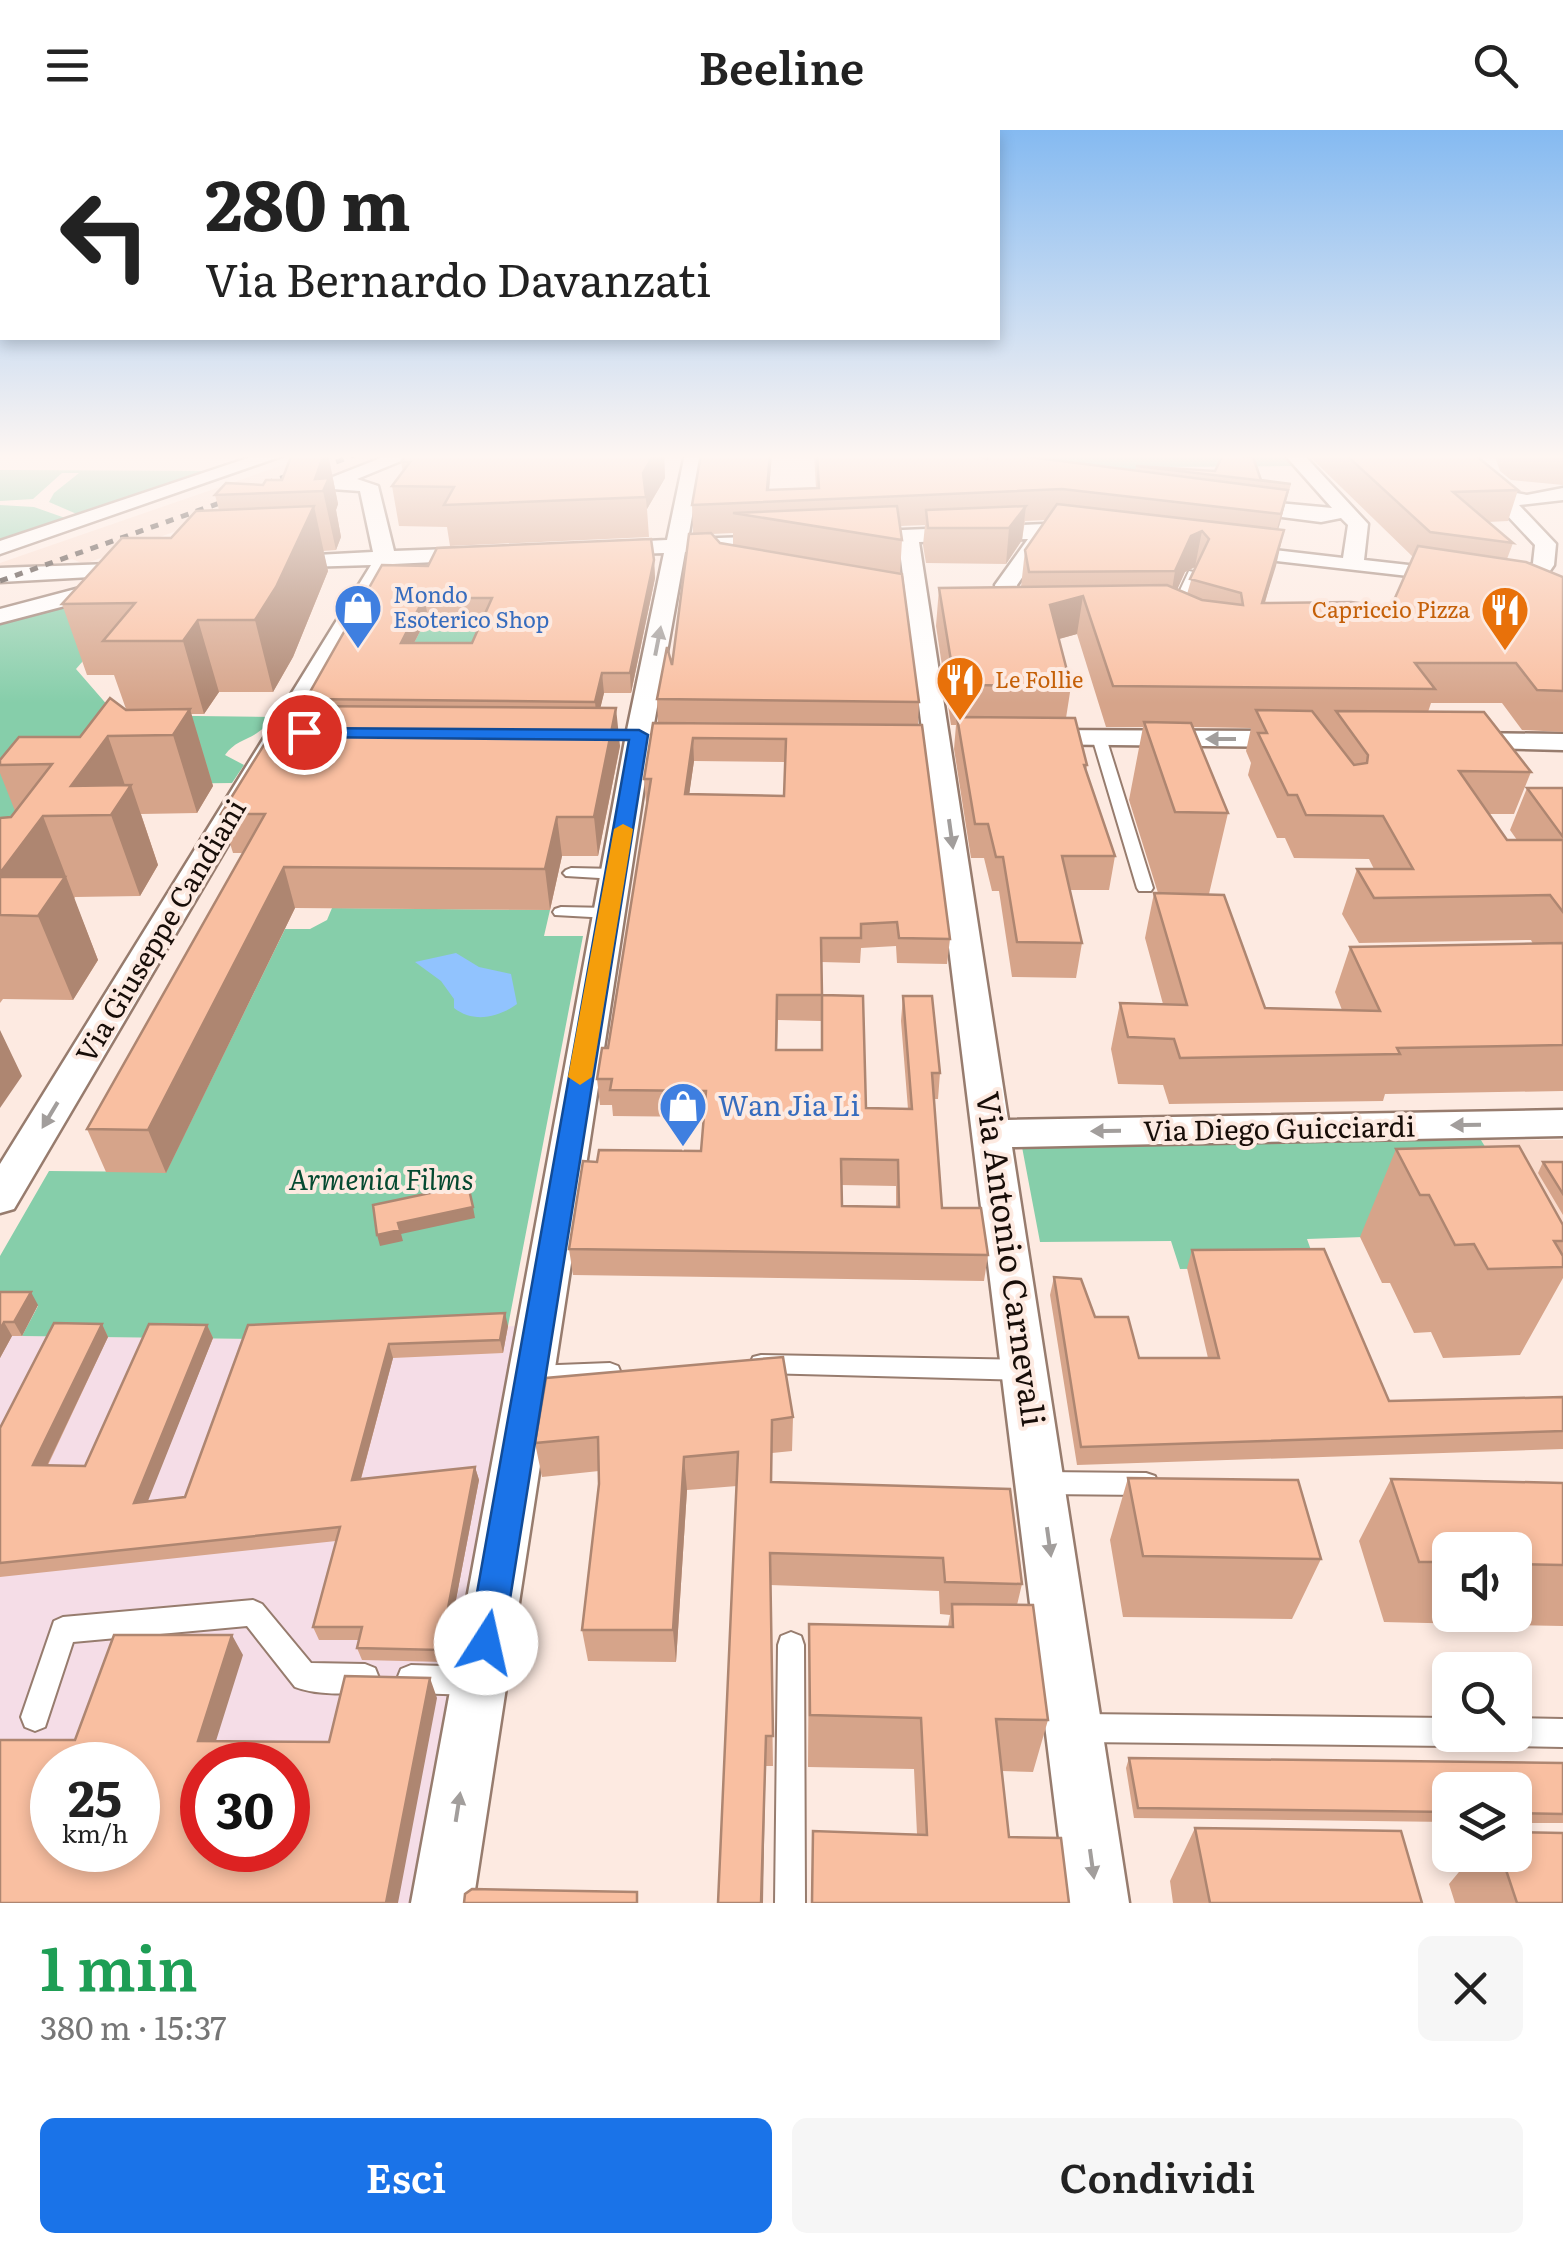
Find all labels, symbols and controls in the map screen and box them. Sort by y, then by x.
text: Beeline [699,32,864,99]
icon: menu [40,38,95,93]
icon: search [1468,38,1523,93]
text: 280 m [205,149,411,253]
icon: left [40,170,170,300]
text: Via Bernardo Davanzati [205,244,711,311]
place label: Mondo Esoterico Shop [393,577,549,635]
shop icon: Mondo Esoterico Shop [332,582,384,650]
restaurant icon: Capriccio Pizza [1479,584,1531,652]
place label: Capriccio Pizza [1312,592,1470,625]
one-way arrow [650,625,666,656]
restaurant icon: Le Follie [934,654,986,722]
place label: Le Follie [995,662,1084,695]
pin [262,690,347,775]
icon: arrive [277,705,332,760]
one-way arrow [1204,731,1236,747]
street label: Via Giuseppe Candiani [64,790,255,1070]
one-way arrow [943,819,959,850]
shop icon: Wan Jia Li [657,1080,709,1148]
place label: Wan Jia Li [718,1083,860,1125]
street label: Via Antonio Carnevali [966,1088,1060,1429]
one-way arrow [42,1101,60,1129]
street label: Via Diego Guicciardi [1143,1104,1415,1150]
one-way arrow [1449,1118,1481,1134]
one-way arrow [1089,1124,1121,1140]
park label: Armenia Films [288,1157,474,1199]
one-way arrow [1041,1527,1057,1559]
map controls [1432,1532,1532,1872]
button: sound [1432,1532,1532,1632]
position arrow [434,1591,538,1695]
button: search [1432,1652,1532,1752]
speed limit sign: 30 [180,1742,310,1872]
text: 25 [68,1758,122,1832]
button: layers [1432,1772,1532,1872]
one-way arrow [451,1791,466,1822]
text: km/h [62,1814,128,1851]
one-way arrow [1085,1849,1101,1881]
text: 1 min [40,1920,198,2009]
button: close [1418,1936,1523,2041]
text: 380 m · 15:37 [40,2002,227,2050]
button: Esci [40,2118,772,2233]
button: Condividi [792,2118,1523,2233]

